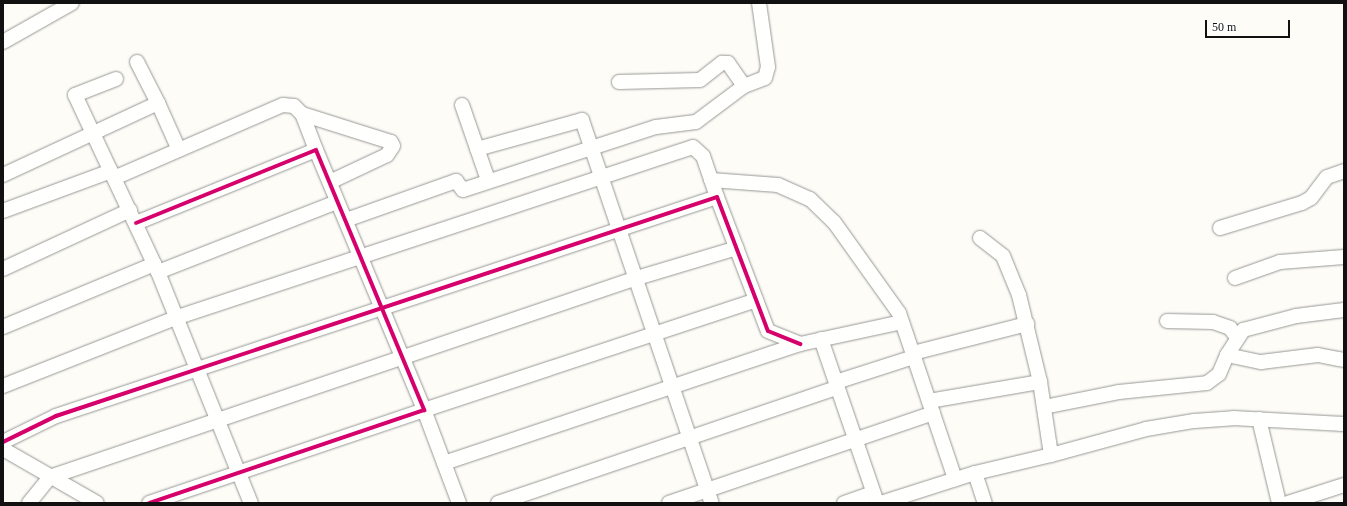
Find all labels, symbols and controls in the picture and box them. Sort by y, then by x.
scale bar [1207,12,1292,38]
text: 50 m [1212,20,1236,34]

